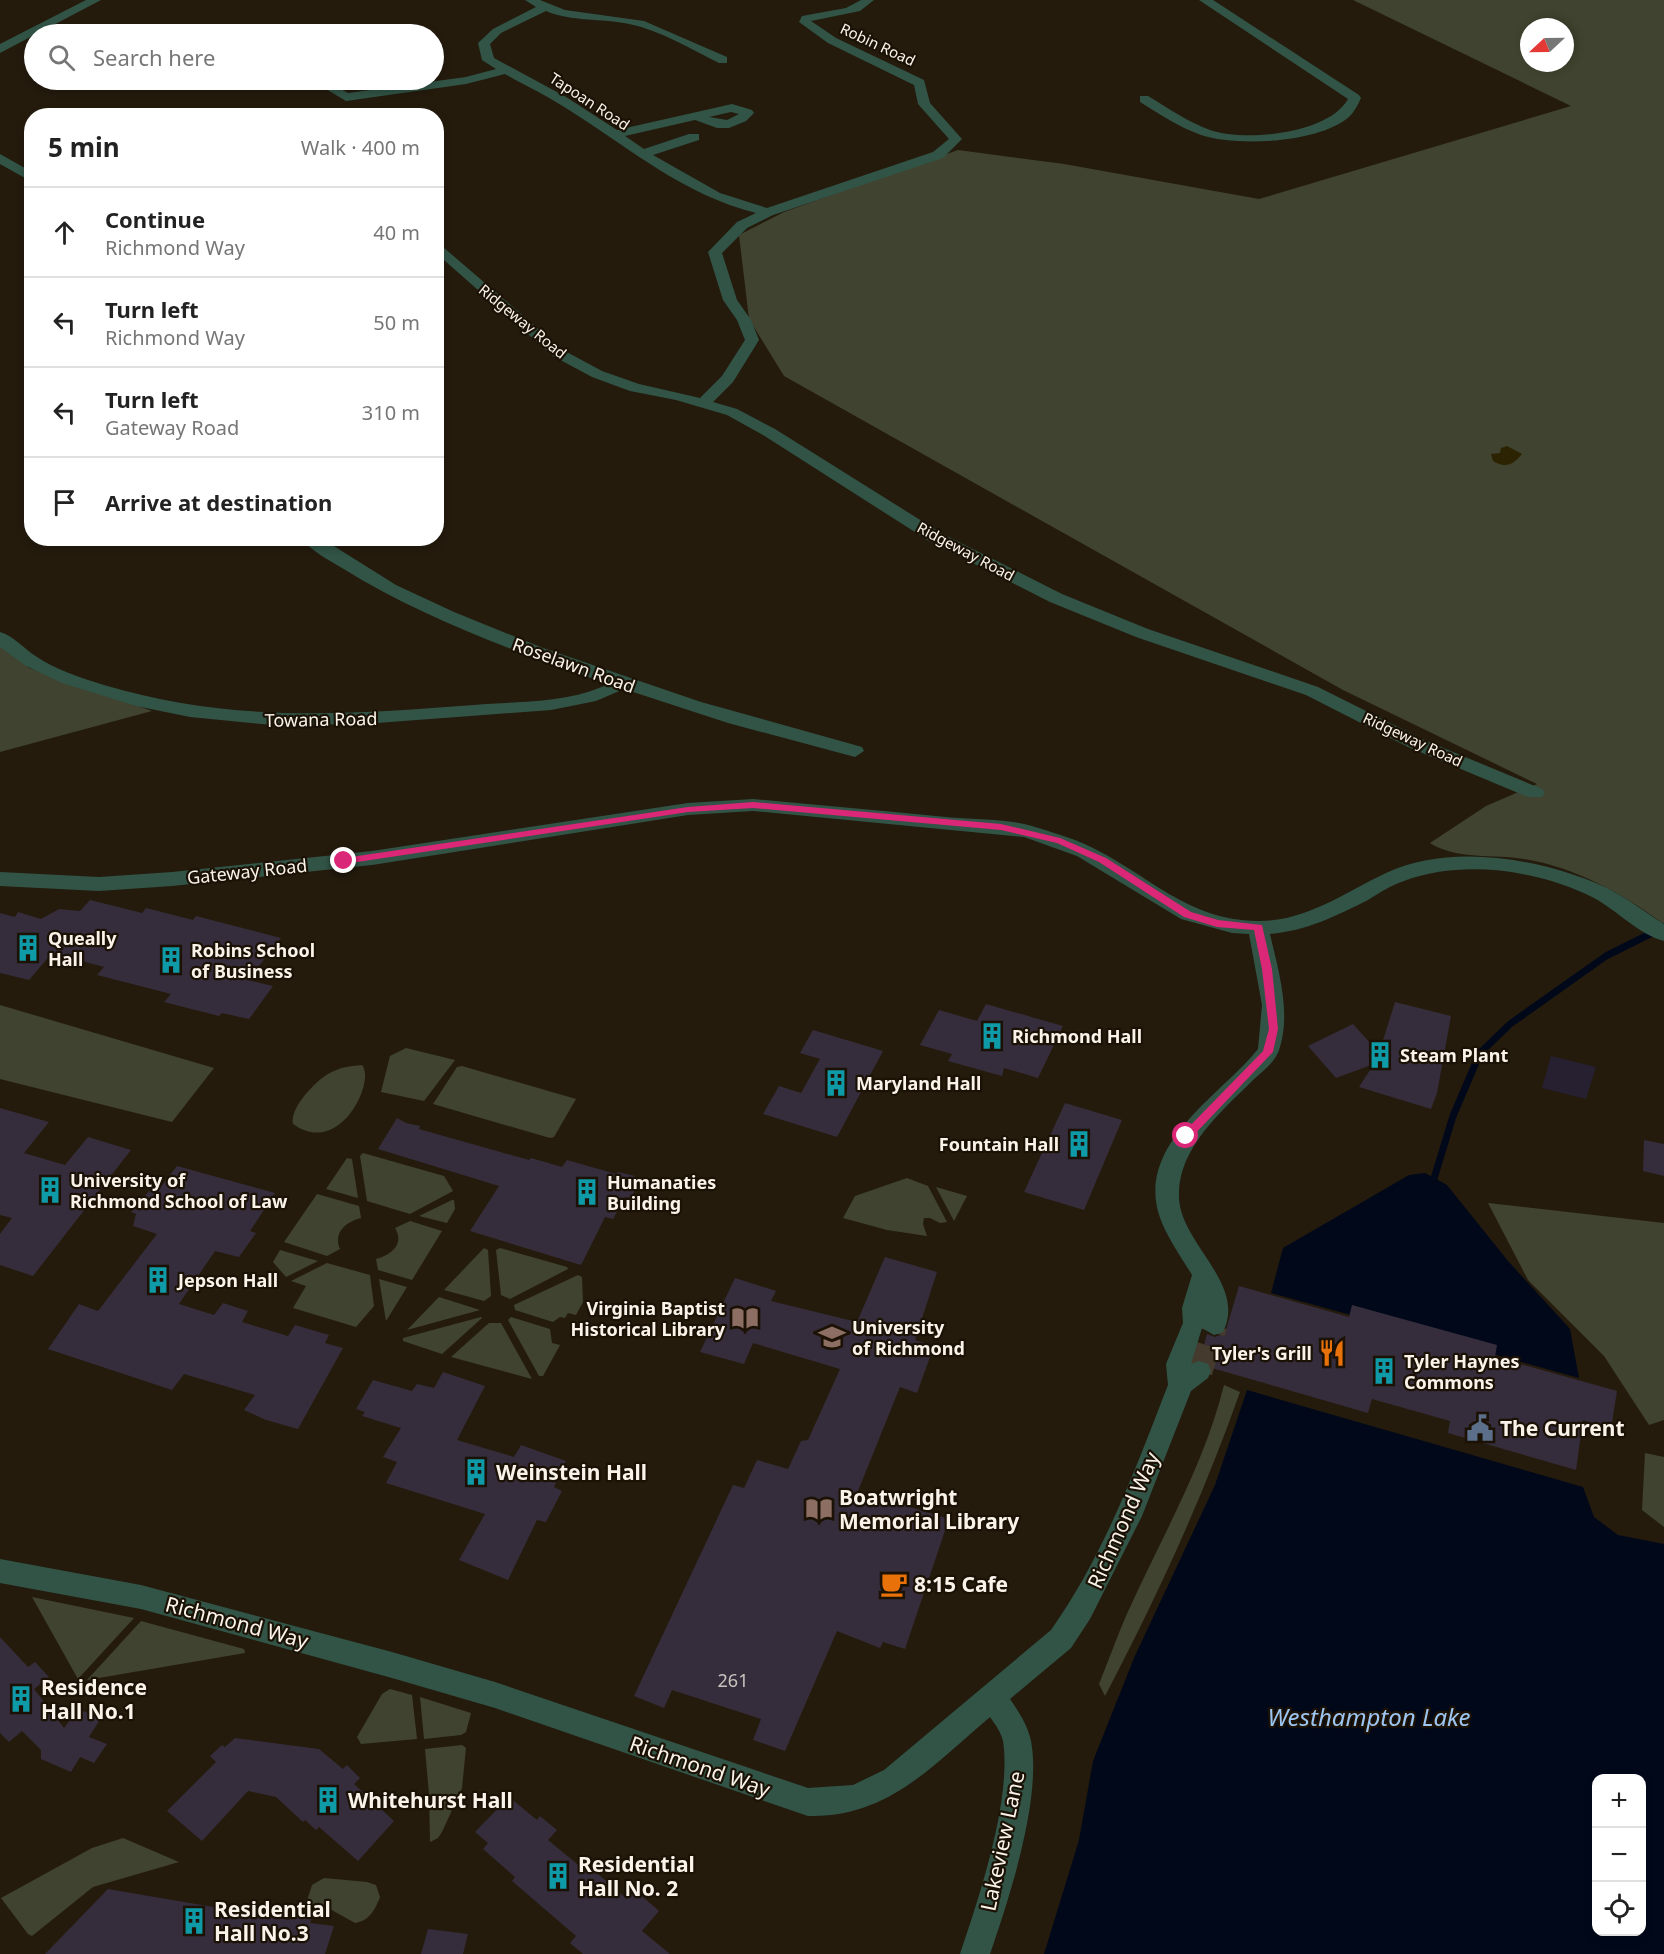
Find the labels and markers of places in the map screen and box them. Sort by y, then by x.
place label: Queally Hall [48,926,117,971]
building icon: Queally Hall [13,933,43,963]
place label: Robins School of Business [191,938,315,983]
building icon: Robins School of Business [156,945,186,975]
building icon: Richmond Hall [977,1021,1007,1051]
place label: Richmond Hall [1012,1024,1142,1048]
building icon: Steam Plant [1365,1040,1395,1070]
place label: Steam Plant [1400,1043,1509,1067]
building icon: Maryland Hall [821,1068,851,1098]
place label: Maryland Hall [856,1071,981,1095]
building icon: Fountain Hall [1064,1129,1094,1159]
place label: Fountain Hall [939,1132,1059,1156]
place label: University of Richmond School of Law [70,1168,288,1213]
place label: Humanaties Building [607,1170,716,1215]
building icon: University of Richmond School of Law [35,1175,65,1205]
building icon: Humanaties Building [572,1177,602,1207]
building icon: Jepson Hall [143,1265,173,1295]
place label: Jepson Hall [176,1268,278,1292]
place label: Virginia Baptist Historical Library [571,1296,726,1341]
library icon: Virginia Baptist Historical Library [730,1303,760,1333]
place label: University of Richmond [852,1315,965,1360]
school or university icon: University of Richmond [817,1322,847,1352]
restaurant icon: Tyler's Grill [1317,1338,1347,1368]
place label: Tyler's Grill [1212,1341,1312,1365]
place label: Tyler Haynes Commons [1404,1349,1519,1394]
building icon: Tyler Haynes Commons [1369,1356,1399,1386]
public building icon: The Current [1465,1413,1495,1443]
place label: The Current [1500,1414,1625,1442]
building icon: Weinstein Hall [461,1457,491,1487]
place label: Weinstein Hall [496,1458,647,1486]
place label: Boatwright Memorial Library [839,1483,1019,1535]
library icon: Boatwright Memorial Library [804,1494,834,1524]
cafe icon: 8:15 Cafe [879,1569,909,1599]
place label: 8:15 Cafe [914,1570,1008,1598]
place label: Residence Hall No.1 [41,1673,147,1725]
building icon: Residence Hall No.1 [6,1684,36,1714]
building icon: Whitehurst Hall [313,1785,343,1815]
place label: Whitehurst Hall [348,1786,513,1814]
place label: Residential Hall No. 2 [578,1850,695,1902]
building icon: Residential Hall No. 2 [543,1861,573,1891]
place label: Residential Hall No.3 [214,1895,331,1947]
building icon: Residential Hall No.3 [179,1906,209,1936]

